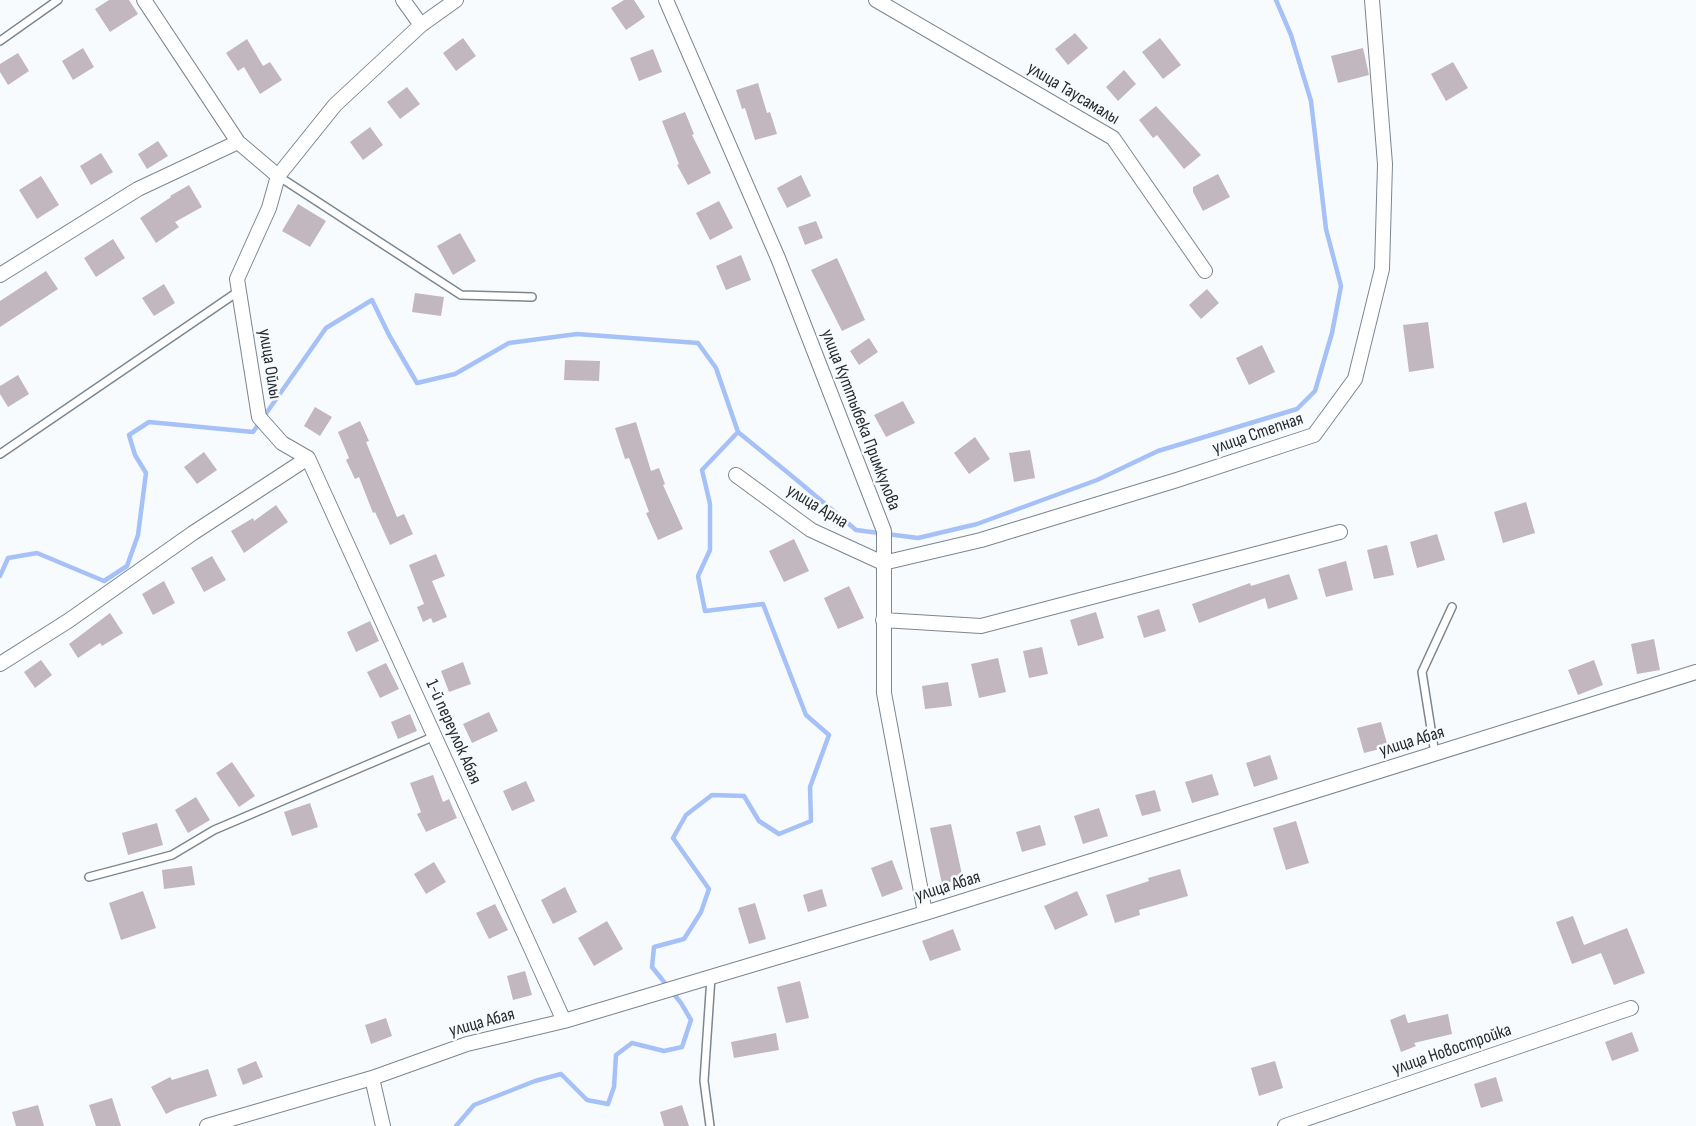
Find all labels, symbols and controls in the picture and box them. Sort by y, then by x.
street label: улица Таусамалы [1023,58,1123,130]
street label: улица Куттыбека Примкулова [815,326,905,514]
street label: улица Ойлы [253,327,285,401]
street label: улица Степная [1210,408,1306,460]
street label: улица Арна [782,480,852,534]
street label: 1-й переулок Абая [420,676,486,788]
street label: улица Абая [1377,722,1447,762]
street label: улица Абая [913,867,983,907]
street label: улица Абая [447,1004,517,1042]
street label: улица Новостройка [1390,1020,1514,1080]

